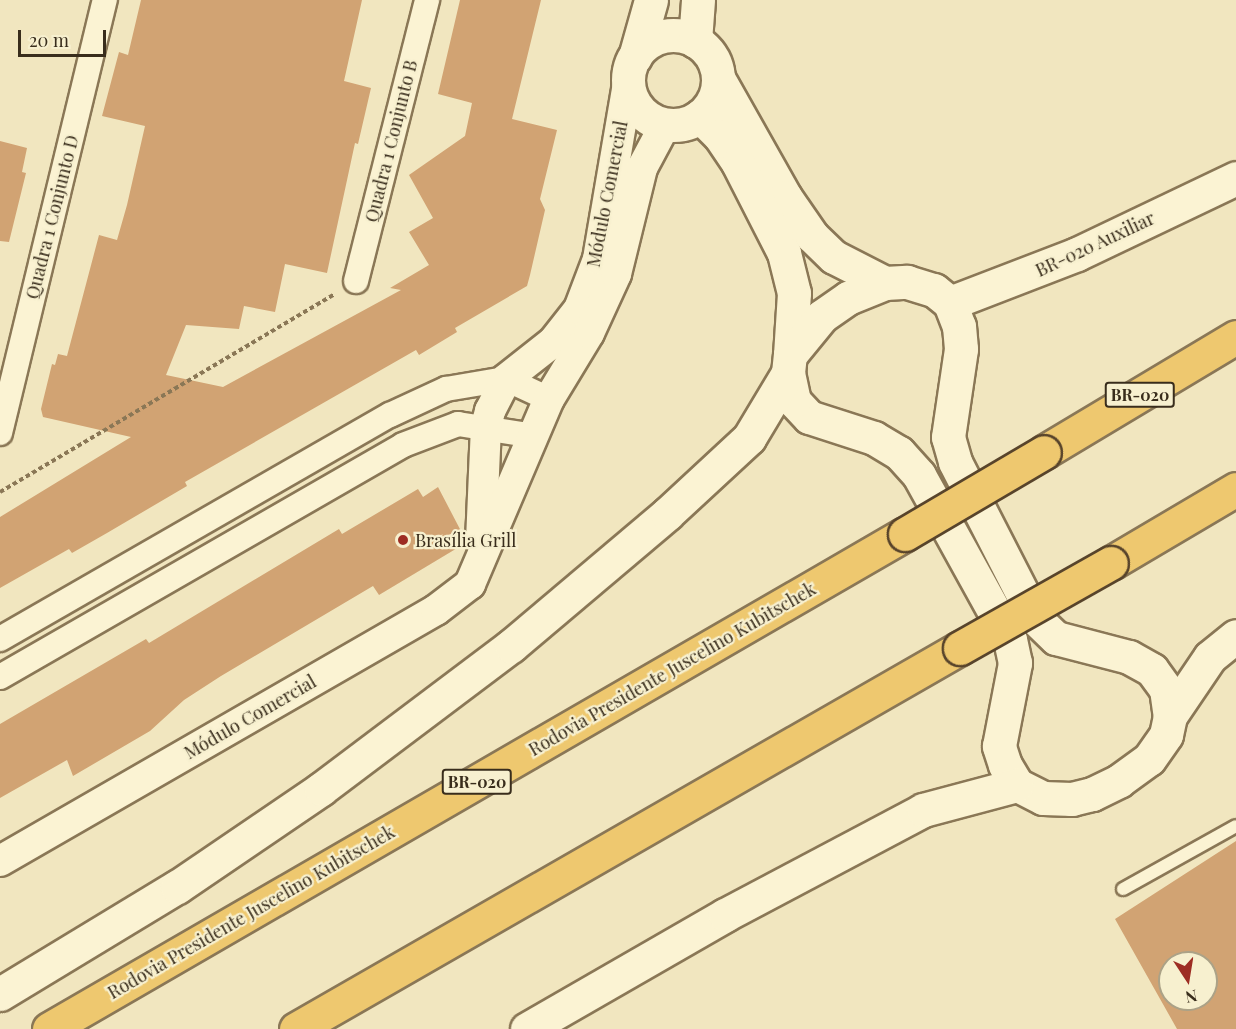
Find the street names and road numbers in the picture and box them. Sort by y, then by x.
street label: Quadra 1 Conjunto B [360,57,422,225]
street label: Módulo Comercial [582,119,632,269]
street label: Quadra 1 Conjunto D [21,133,83,301]
street label: BR-020 Auxiliar [1032,207,1158,281]
road number: BR-020 [1104,382,1176,408]
street label: Rodovia Presidente Juscelino Kubitschek [525,578,819,760]
street label: Módulo Comercial [180,671,320,763]
road number: BR-020 [441,769,513,795]
street label: Rodovia Presidente Juscelino Kubitschek [104,821,398,1003]

